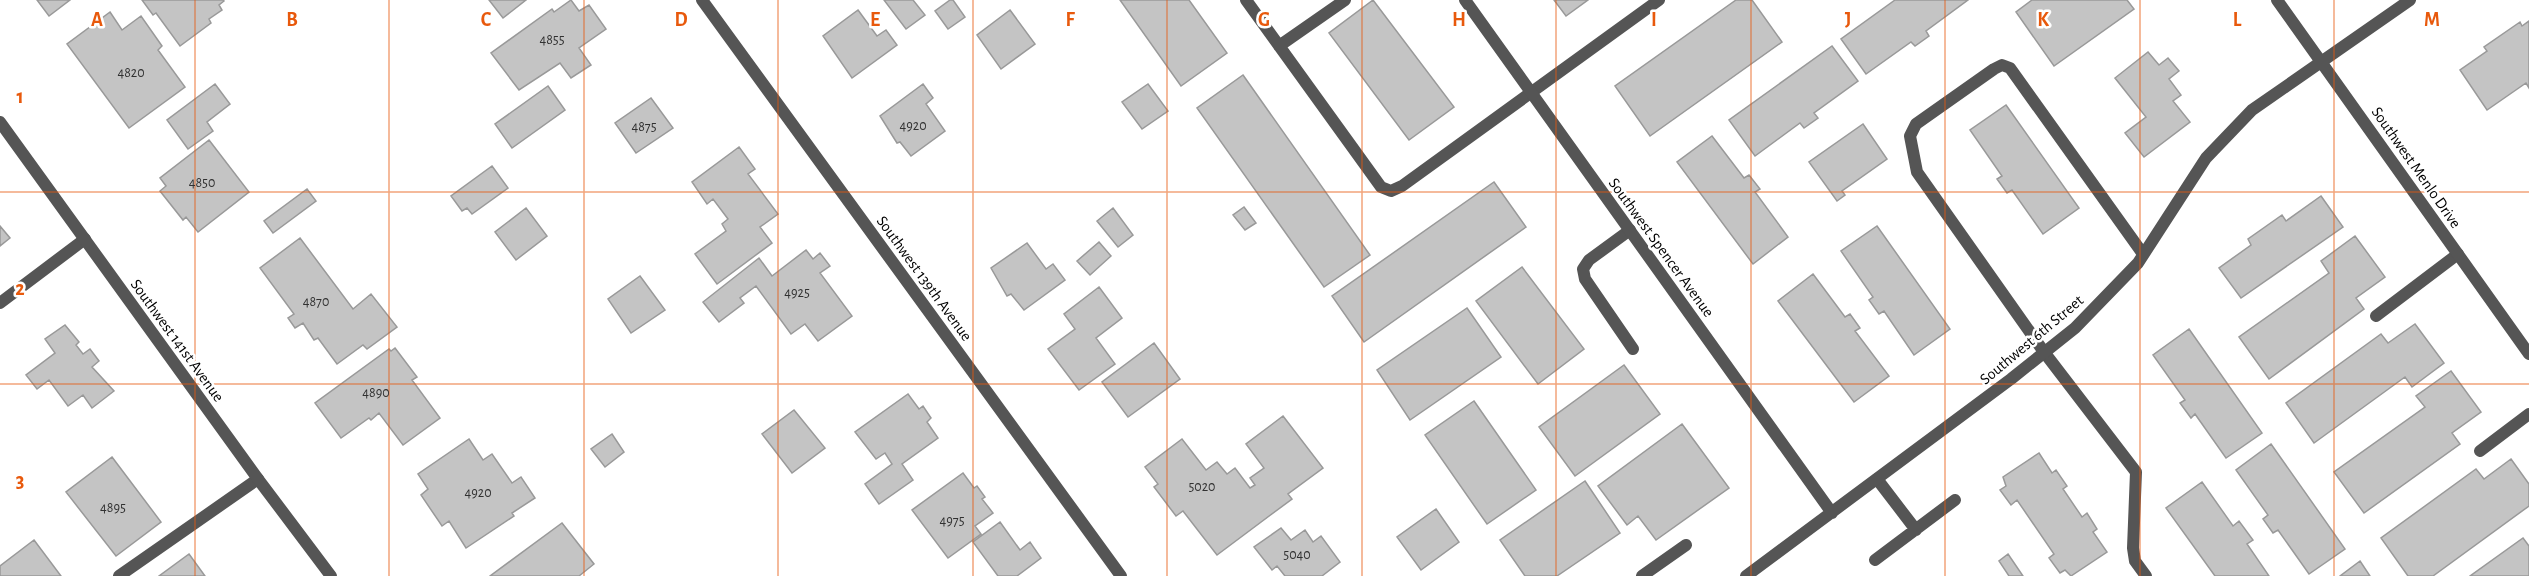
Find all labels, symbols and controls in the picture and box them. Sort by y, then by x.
text: A [91,10,103,30]
text: B [286,10,298,30]
text: C [481,10,492,30]
text: D [674,10,688,30]
text: E [870,10,880,30]
text: F [1065,10,1075,30]
text: G [1258,10,1270,30]
text: H [1452,10,1466,30]
text: I [1651,10,1657,30]
text: J [1845,10,1851,30]
text: K [2037,10,2049,30]
text: L [2233,10,2242,30]
text: M [2424,10,2440,30]
house number: 4855 [539,33,565,47]
house number: 4820 [117,66,145,80]
text: 1 [16,87,24,107]
street label: Southwest Menlo Drive [2368,104,2464,231]
house number: 4920 [899,119,927,133]
house number: 4875 [631,120,657,134]
street label: Southwest Spencer Avenue [1606,175,1717,320]
house number: 4850 [189,176,215,190]
street label: Southwest 139th Avenue [874,213,975,344]
street label: Southwest 141st Avenue [128,276,227,405]
text: 2 [15,279,25,299]
house number: 4925 [784,286,810,300]
street label: Southwest 6th Street [1977,292,2086,387]
house number: 4870 [303,295,329,309]
house number: 4890 [362,386,390,400]
text: 3 [16,471,24,491]
house number: 5020 [1188,480,1216,494]
house number: 4920 [464,486,492,500]
house number: 4895 [100,501,126,515]
house number: 4975 [939,514,965,528]
house number: 5040 [1283,548,1311,562]

